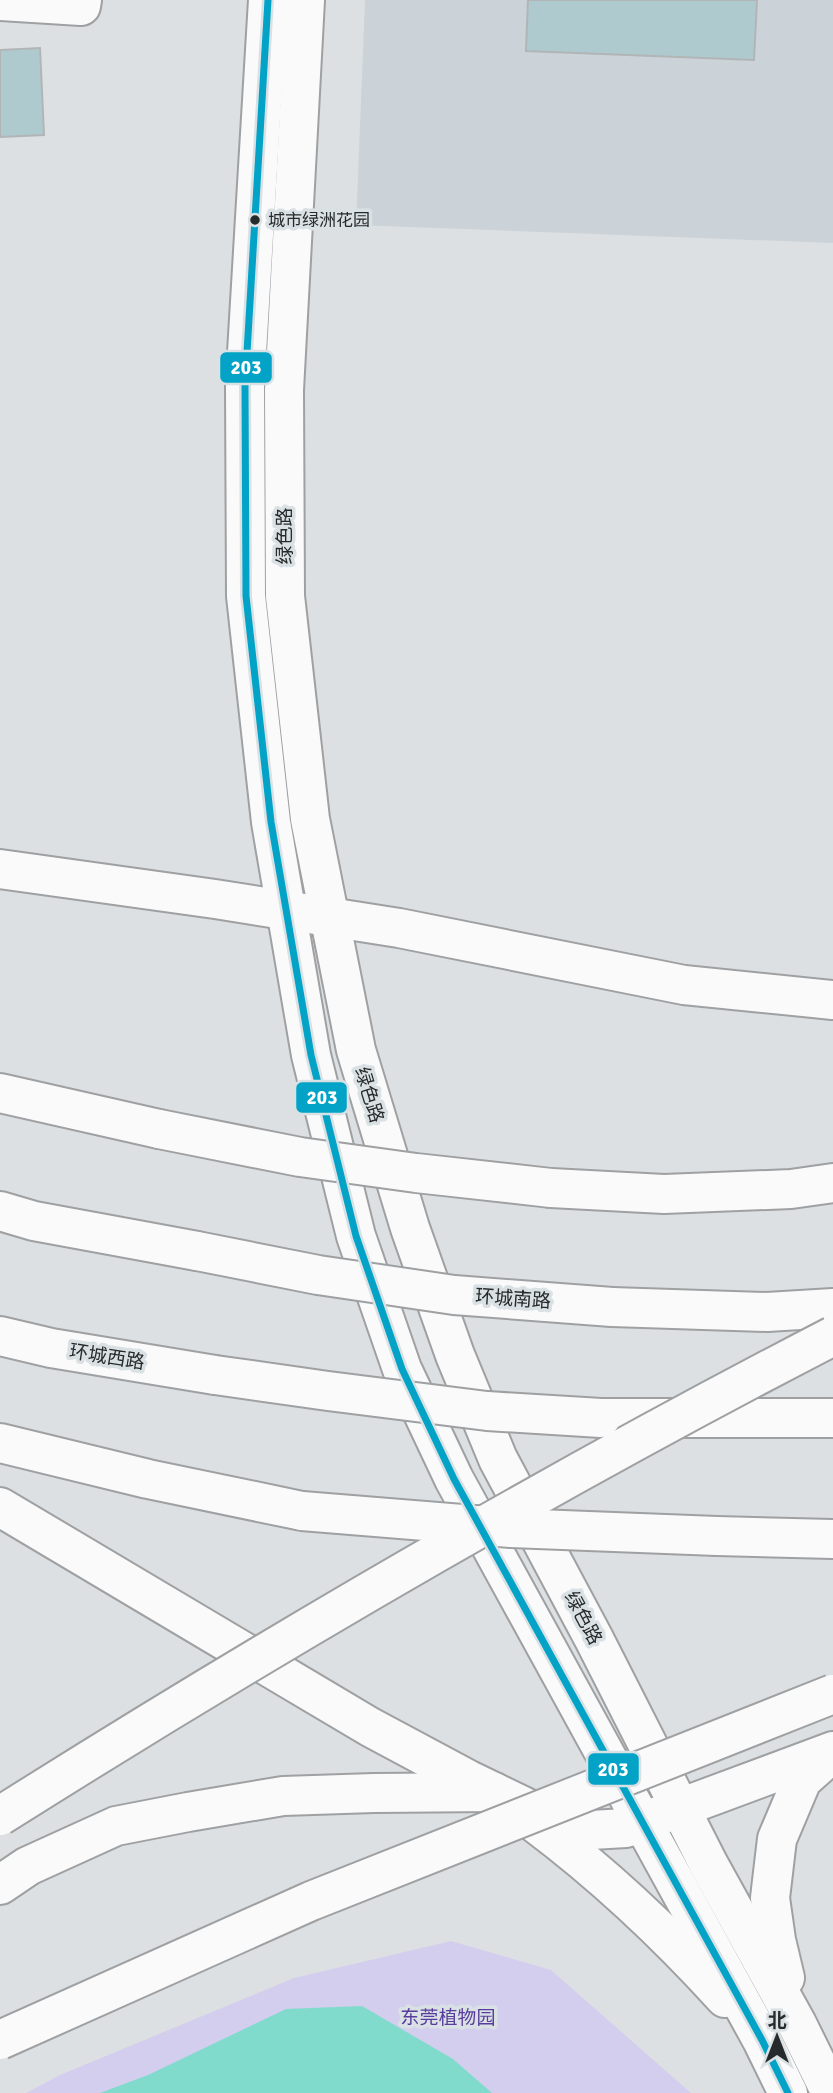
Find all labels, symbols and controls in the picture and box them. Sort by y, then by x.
place label: 城市绿洲花园 [268,210,370,231]
marker: 城市绿洲花园 [248,213,262,227]
line badge: 203 [219,351,273,384]
text: 203 [231,356,261,380]
street label: 绿色路 [273,507,297,565]
street label: 绿色路 [349,1064,389,1126]
line badge: 203 [295,1081,348,1114]
text: 203 [307,1086,337,1110]
street label: 环城南路 [474,1284,552,1314]
street label: 环城西路 [68,1339,146,1375]
street label: 绿色路 [559,1587,607,1649]
line badge: 203 [587,1752,640,1786]
text: 203 [598,1758,628,1782]
north arrow [742,2002,812,2072]
park label: 东莞植物园 [400,2006,496,2030]
text: 北 [767,2009,787,2033]

